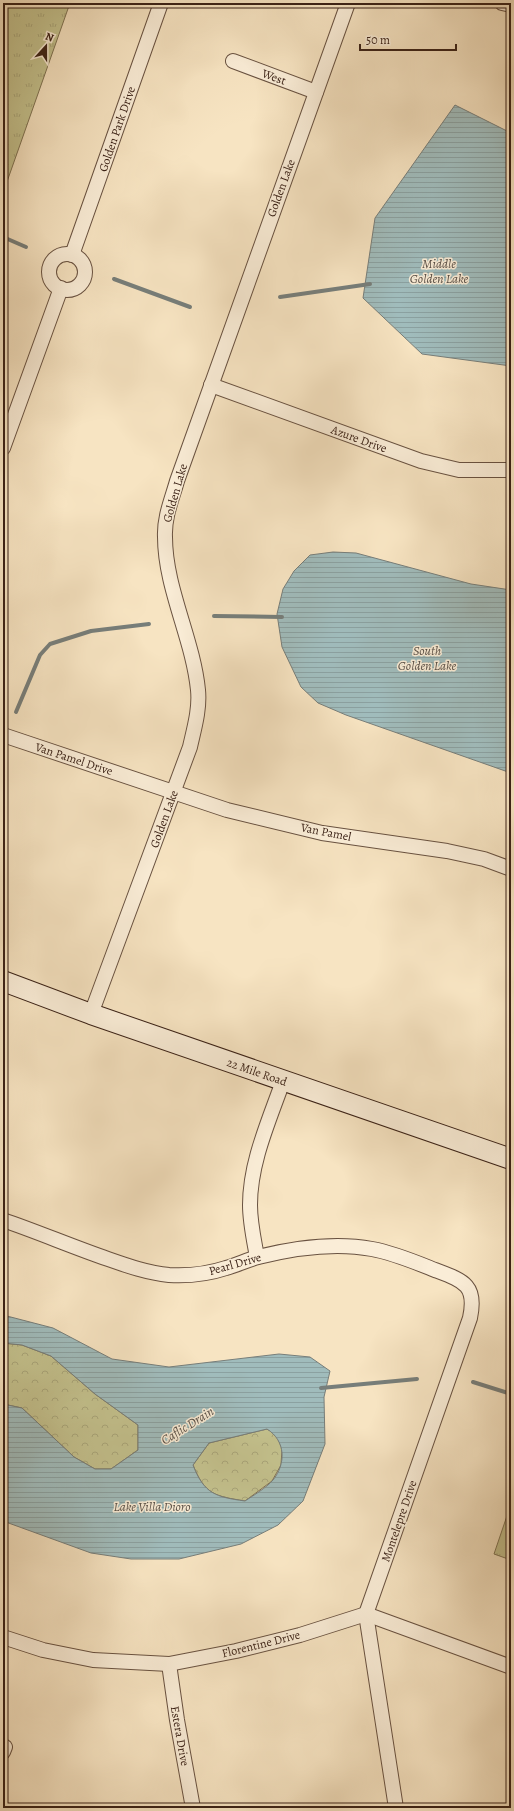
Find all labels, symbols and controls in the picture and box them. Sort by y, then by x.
north arrow [26,26,66,66]
scale bar [360,26,456,52]
text: N [43,29,56,46]
text: 50 m [366,32,390,48]
street label: West [259,65,288,89]
street label: Golden Park Drive [95,84,139,174]
street label: Golden Lake [263,157,299,219]
water label: Middle Golden Lake [410,255,469,287]
street label: Azure Drive [328,421,389,456]
street label: Golden Lake [159,462,191,524]
water label: South Golden Lake [398,642,457,674]
street label: Van Pamel Drive [32,739,115,779]
street label: Golden Lake [146,788,182,850]
street label: Van Pamel [298,819,353,845]
street label: 22 Mile Road [225,1054,290,1090]
street label: Pearl Drive [207,1249,263,1279]
water label: Caflic Drain [158,1403,217,1448]
street label: Montelepre Drive [377,1478,421,1564]
water label: Lake Villa Dioro [113,1498,191,1515]
street label: Florentine Drive [220,1627,302,1661]
street label: Estera Drive [167,1705,193,1767]

